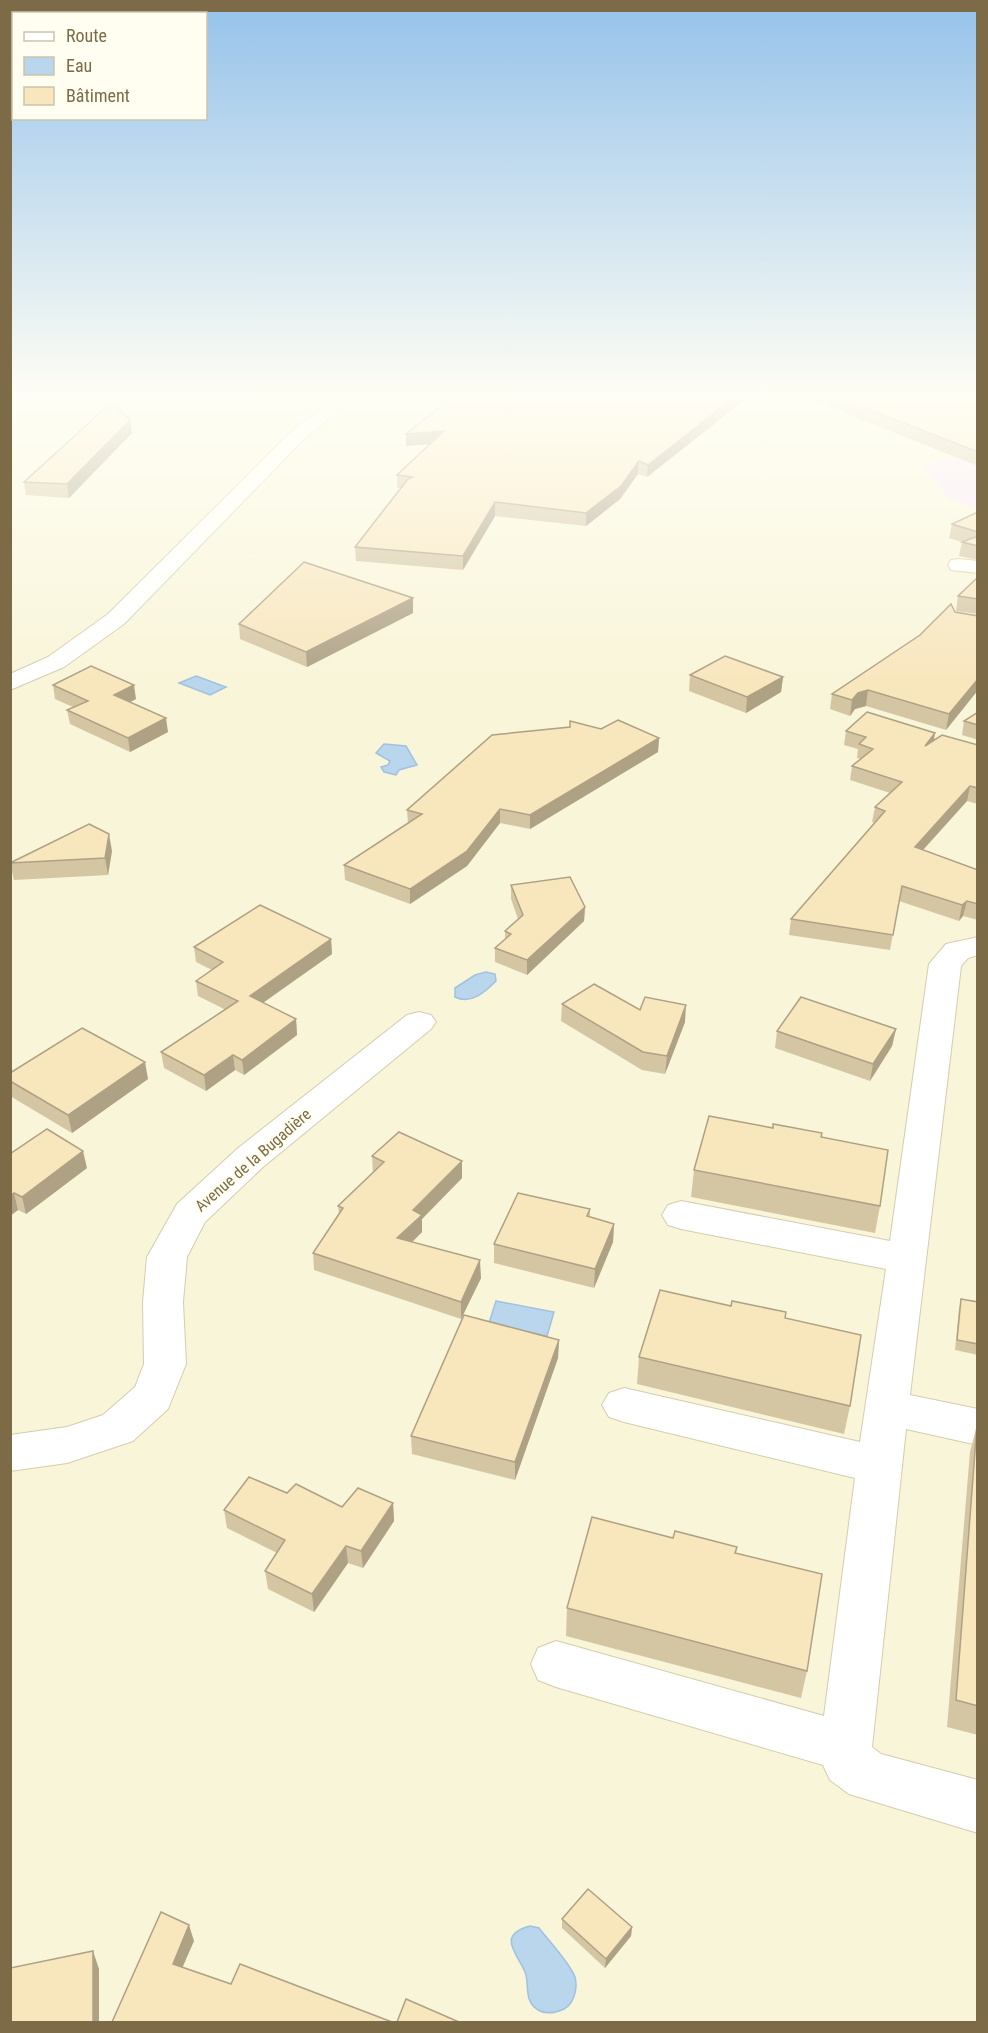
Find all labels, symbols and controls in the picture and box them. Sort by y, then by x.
legend [12,12,207,120]
text: Route [66,25,107,46]
text: Eau [66,55,92,76]
text: Bâtiment [66,85,130,106]
street label: Avenue de la Bugadière [191,1105,315,1215]

